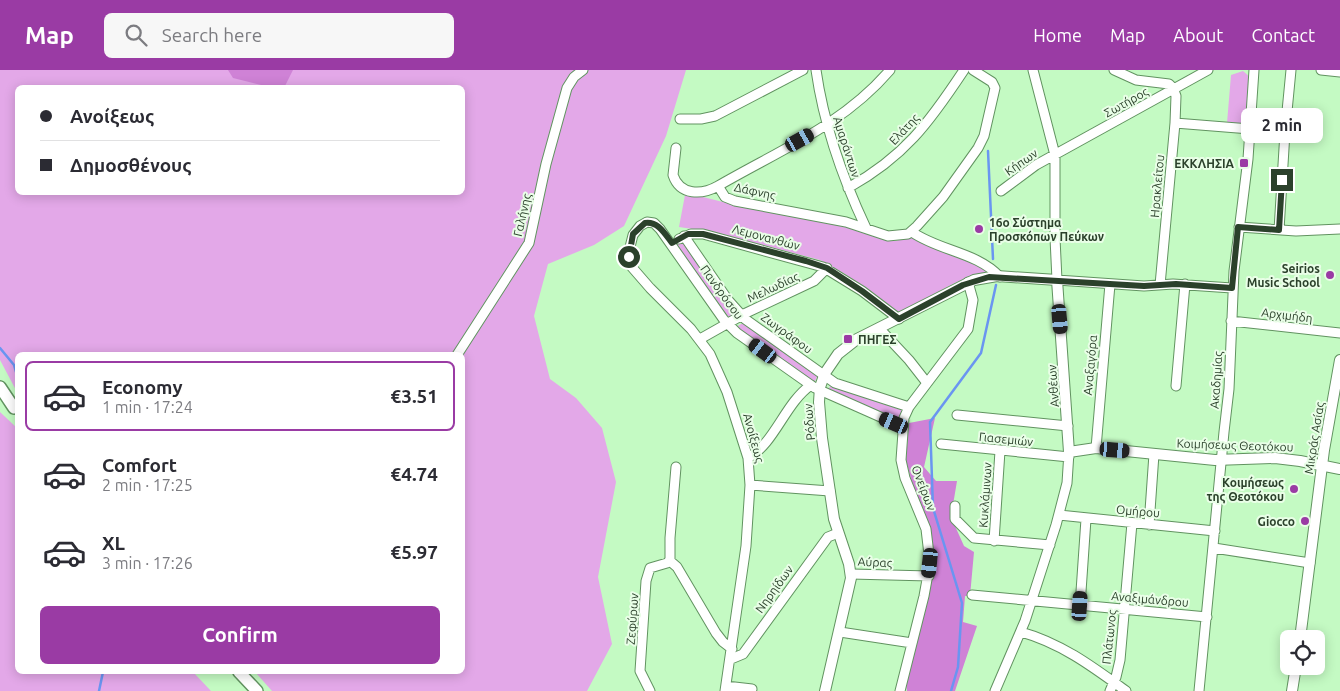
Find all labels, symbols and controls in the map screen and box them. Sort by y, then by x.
search box [104,13,454,58]
icon: search [122,21,150,49]
text: Map [25,22,74,49]
text: Search here [162,24,262,46]
text: Home [1033,25,1082,45]
text: Map [1110,25,1145,45]
text: About [1173,25,1223,45]
text: Contact [1251,25,1315,45]
street label: Σωτήρος [1102,84,1151,120]
text: Ανοίξεως [70,105,154,127]
callout: 2 min [1241,108,1323,142]
street label: Ελάτης [886,110,923,148]
street label: Αμαράντων [831,115,863,179]
text: 2 min [1262,116,1302,134]
car [783,126,816,154]
street label: Κήπων [1002,146,1040,178]
text: Δημοσθένους [70,154,192,176]
street label: Ηρακλείτου [1148,154,1166,218]
place label: ΕΚΚΛΗΣΙΑ [1174,157,1235,170]
marker: ΕΚΚΛΗΣΙΑ [1238,157,1250,169]
route end [1271,169,1293,191]
street label: Δάφνης [733,180,777,203]
street label: Γαλήνης [511,192,534,238]
place label: 16ο Σύστημα Προσκόπων Πεύκων [989,216,1105,243]
street label: Λεμονανθών [731,222,801,252]
marker: 16ο Σύστημα Προσκόπων Πεύκων [973,223,985,235]
route start [618,246,640,268]
street label: Πανδρόσου [698,262,746,322]
place label: Seirios Music School [1247,262,1320,289]
street label: Μελωδίας [745,269,802,306]
marker: Seirios Music School [1324,269,1336,281]
car [1051,303,1068,335]
street label: Αρχιμήδη [1261,305,1313,325]
street label: Ζωγράφου [759,310,815,356]
marker: ΠΗΓΕΣ [842,333,854,345]
place label: ΠΗΓΕΣ [858,333,896,346]
street label: Αναξαγόρα [1081,334,1100,396]
car [746,336,779,366]
street label: Ακαδημίας [1208,350,1226,409]
street label: Ανθέων [1045,364,1061,408]
icon: car [42,374,87,419]
text: Economy [102,376,183,398]
text: €3.51 [390,385,438,407]
text: 1 min · 17:24 [102,398,193,416]
street label: Μικράς Ασίας [1302,400,1327,475]
street label: Ρόδων [801,403,817,441]
car [877,410,910,436]
street label: Ανοίξεως [740,412,767,465]
street label: Γιασεμιών [978,430,1034,448]
street label: Κοιμήσεως Θεοτόκου [1176,436,1294,455]
car [1099,441,1130,459]
icon: car [42,452,87,497]
text: Comfort [102,454,177,476]
street label: Κυκλάμινων [976,462,994,528]
text: €4.74 [390,463,438,485]
street label: Ονείρων [909,464,939,513]
text: 2 min · 17:25 [102,476,193,494]
place label: Κοιμήσεως της Θεοτόκου [1207,476,1284,504]
marker: Κοιμήσεως της Θεοτόκου [1288,483,1300,495]
street label: Ομήρου [1115,503,1161,519]
place label: Giocco [1258,515,1295,528]
marker: Giocco [1299,515,1311,527]
icon: car [42,530,87,575]
text: XL [102,532,125,554]
text: €5.97 [390,541,438,563]
car [920,547,939,579]
text: 3 min · 17:26 [102,554,193,572]
street label: Αύρας [857,555,893,570]
street label: Νηρηίδων [752,563,796,615]
street label: Αναξιμάνδρου [1111,589,1189,610]
car [1071,591,1088,621]
street label: Ζεφύρων [624,593,640,645]
button: Confirm [40,606,440,664]
street label: Πλάτωνος [1100,608,1119,665]
map controls [1280,630,1325,675]
button: locate [1280,630,1325,675]

